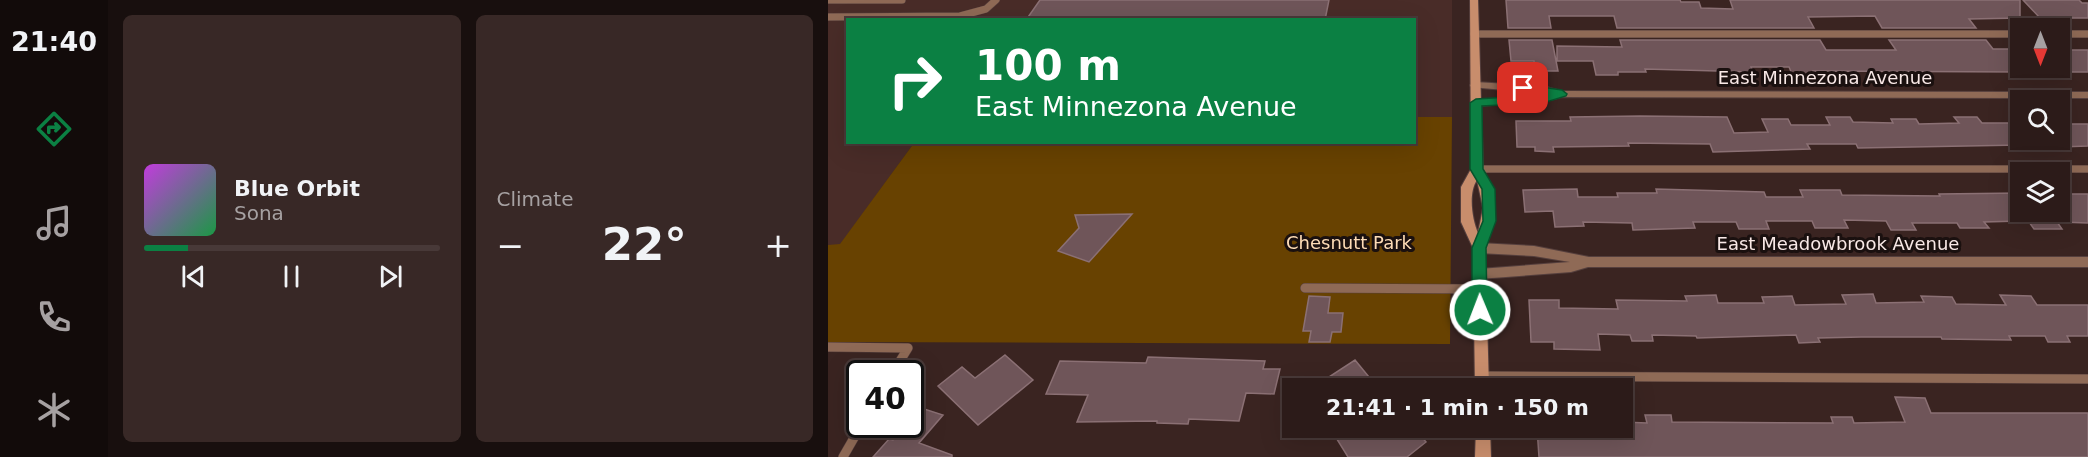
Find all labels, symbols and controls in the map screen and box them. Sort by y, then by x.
north arrow [2010,18,2070,78]
map controls [2010,18,2070,222]
text: 21:40 [11,26,97,57]
text: 100 m [975,41,1121,90]
icon: right [876,42,954,120]
pin [1497,62,1548,113]
street label: East Minnezona Avenue [1718,67,1932,88]
icon: arrive [1506,71,1539,104]
button: search [2010,90,2070,150]
text: East Minnezona Avenue [975,91,1297,122]
icon: directions [33,108,75,150]
button: layers [2010,162,2070,222]
text: Blue Orbit [234,176,360,201]
text: Climate [497,187,573,211]
text: Sona [234,201,284,225]
icon: music [33,202,75,244]
text: 22° [602,218,687,271]
text: − [497,226,524,265]
text: + [764,226,792,265]
park label: Chesnutt Park [1286,232,1413,253]
street label: East Meadowbrook Avenue [1717,233,1959,254]
icon: previous [177,260,210,293]
icon: pause [275,260,308,293]
icon: next [374,260,407,293]
position arrow [1448,278,1512,342]
icon: phone [33,296,75,338]
speed limit sign: 40 [846,360,924,438]
icon: climate [33,389,75,431]
text: 21:41 · 1 min · 150 m [1326,395,1589,420]

